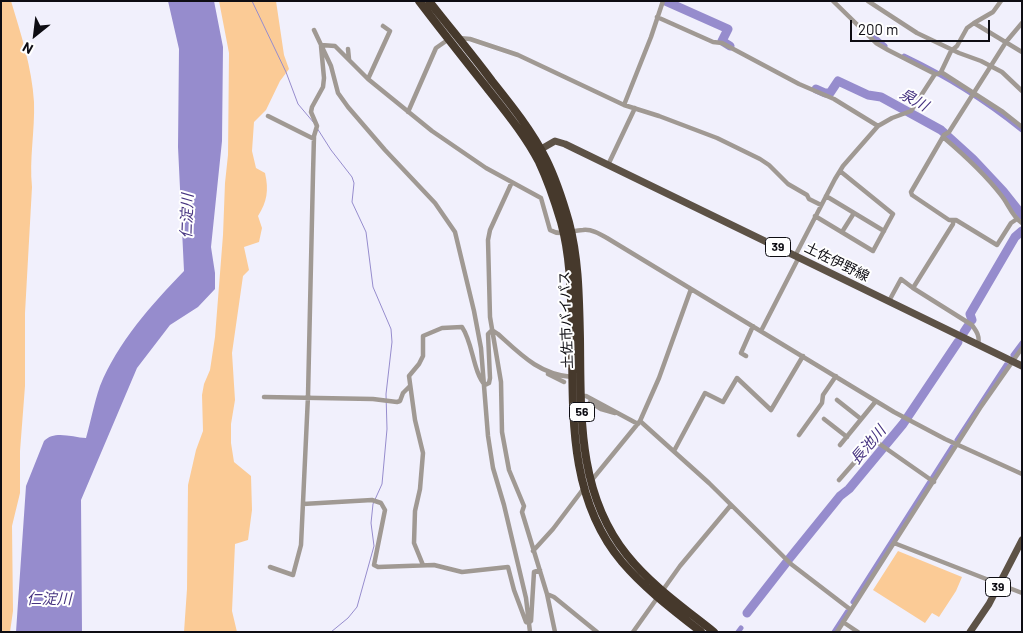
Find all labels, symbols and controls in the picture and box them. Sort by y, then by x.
north arrow [10,10,60,60]
scale bar [853,10,993,42]
text: 200 m [858,20,898,38]
text: N [19,39,36,58]
water label: 泉川 [897,85,931,115]
water label: 仁淀川 [177,193,197,239]
road number: 39 [766,238,790,256]
street label: 土佐伊野線 [802,239,872,285]
street label: 土佐市バイパス [556,271,576,369]
road number: 56 [570,402,594,422]
water label: 長池川 [847,422,889,468]
road number: 39 [986,578,1010,596]
water label: 仁淀川 [27,590,71,608]

